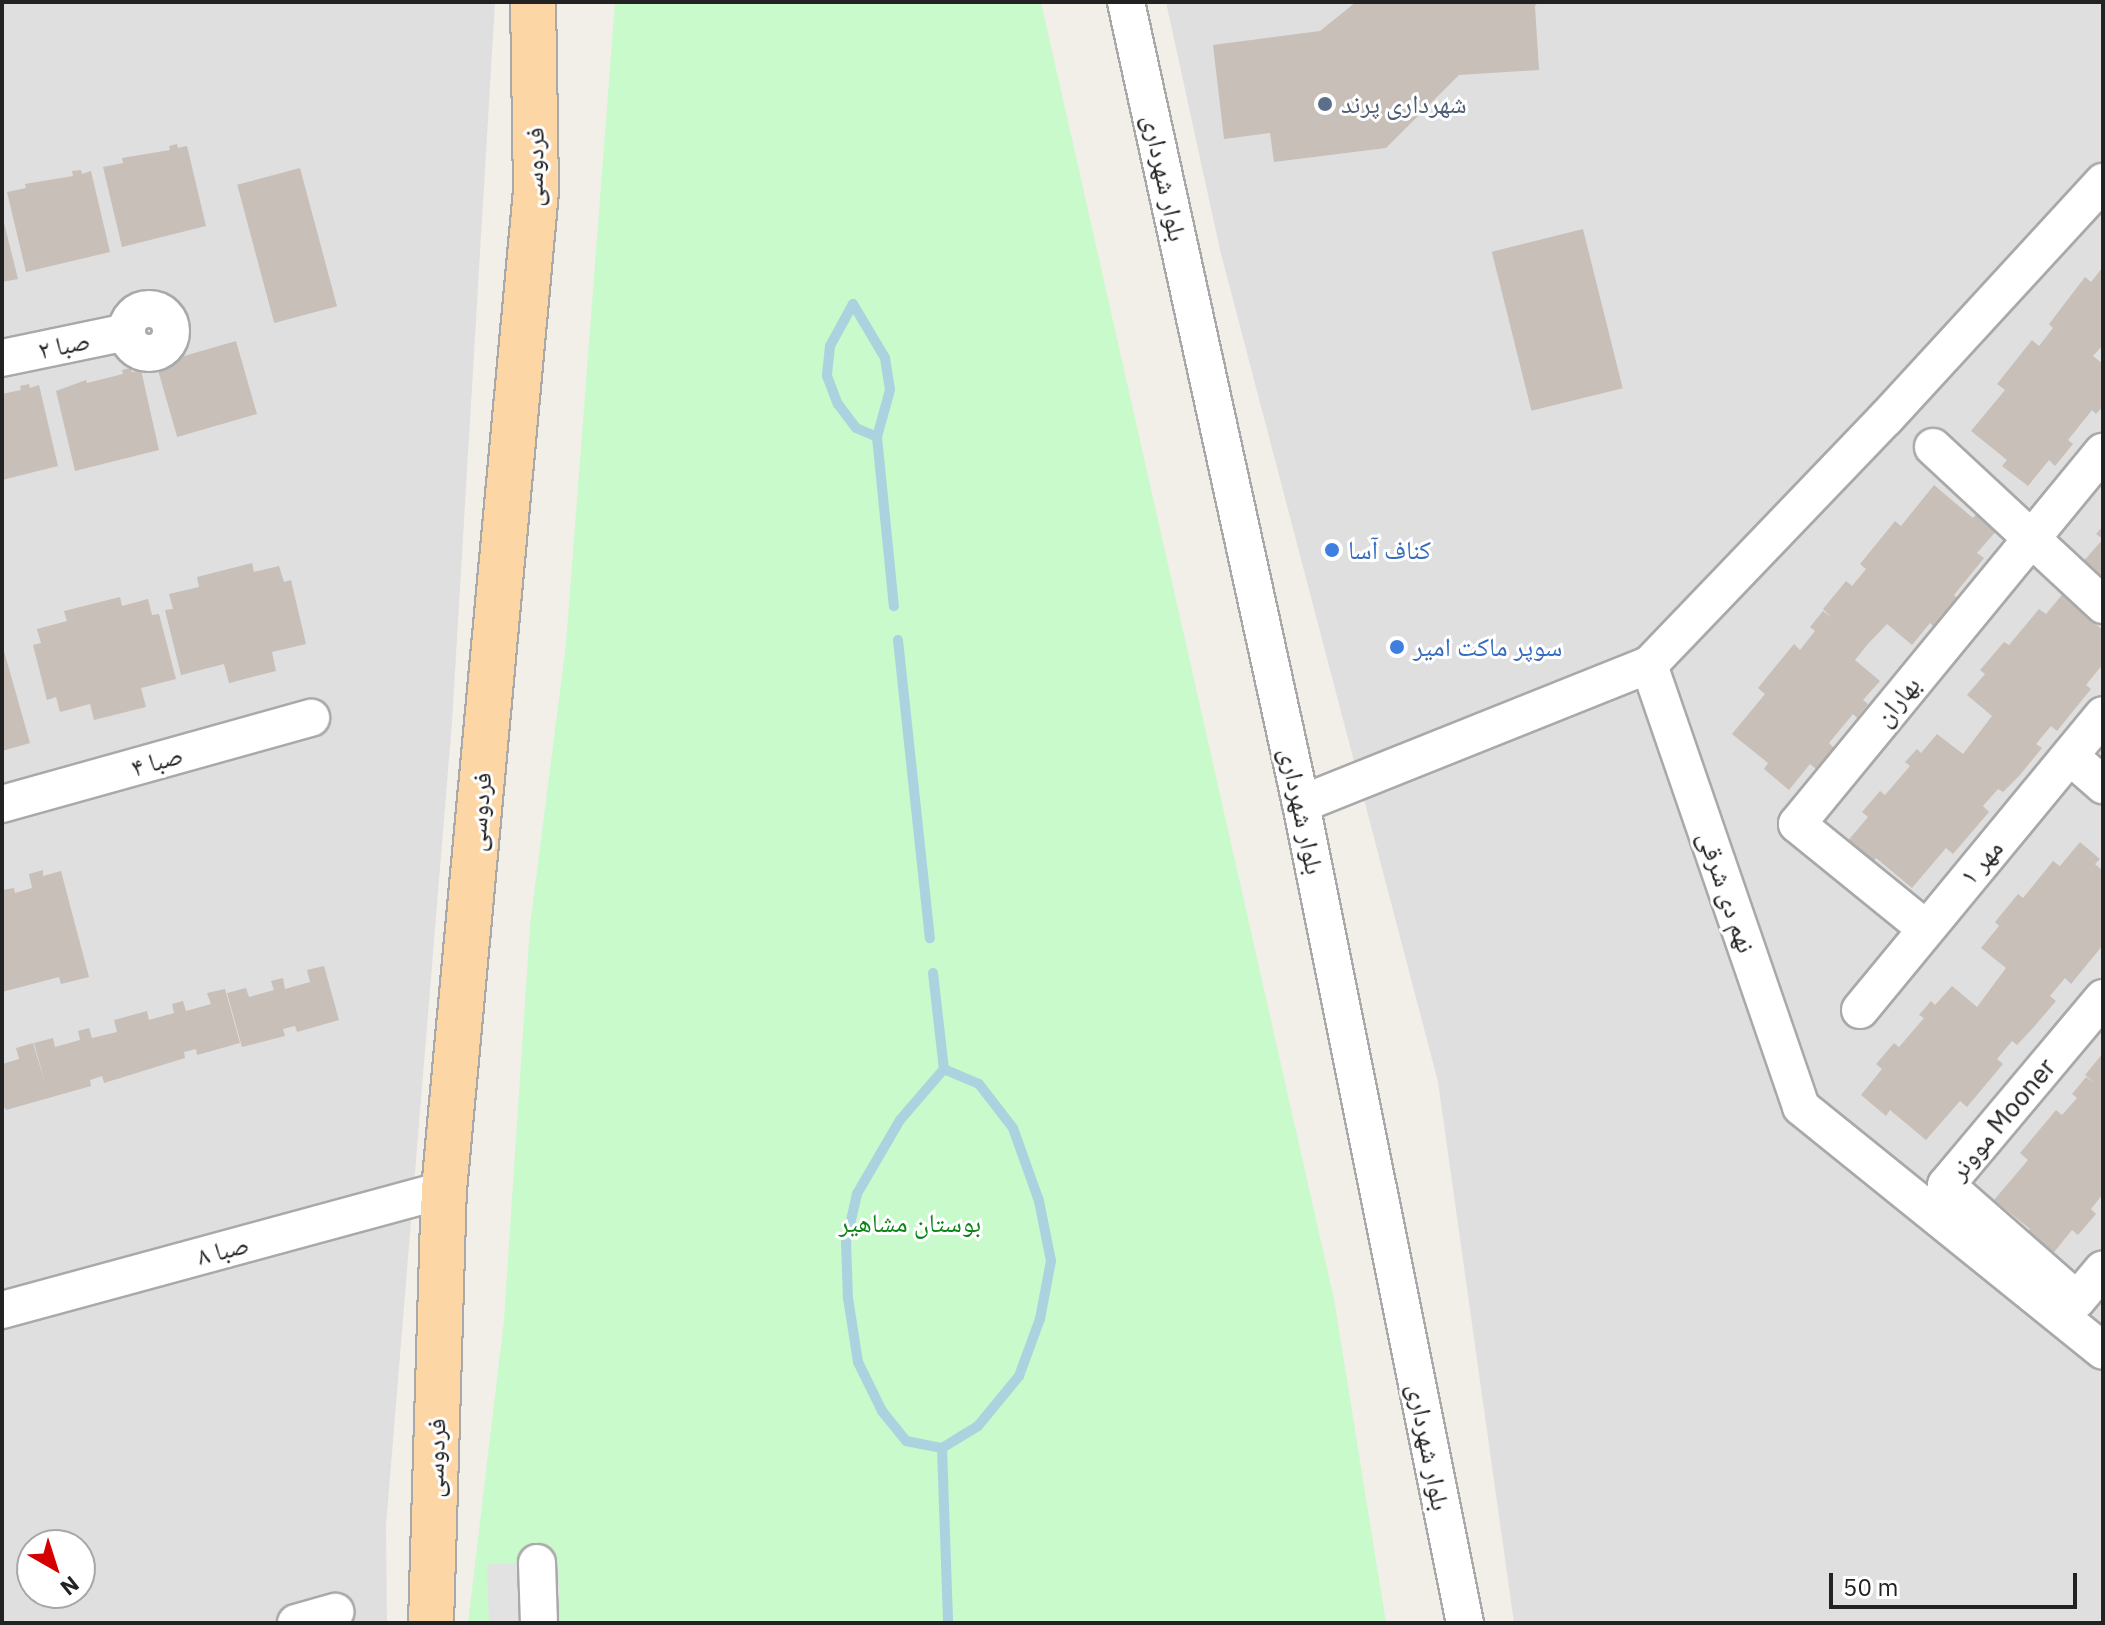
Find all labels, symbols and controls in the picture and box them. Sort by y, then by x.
place label: شهرداری پرند [1341,88,1467,120]
marker: شهرداری پرند [1316,95,1334,113]
street label: بلوار شهرداری [1136,112,1194,244]
street label: فردوسی [518,127,550,207]
street label: صبا ۲ [35,324,93,366]
place label: کناف آسا [1348,534,1431,566]
marker: کناف آسا [1323,541,1341,559]
place label: سوپر ماکت امیر [1413,631,1562,663]
marker: سوپر ماکت امیر [1388,638,1406,656]
street label: بهاران [1868,670,1926,732]
street label: صبا ۴ [128,739,186,783]
street label: بلوار شهرداری [1273,745,1331,877]
street label: فردوسی [460,771,498,853]
street label: نهم دی شرقی [1692,827,1762,957]
street label: مهر ۱ [1953,833,2009,891]
street label: موونر Mooner [1942,1052,2062,1186]
park label: بوستان مشاهیر [839,1207,981,1239]
street label: صبا ۸ [194,1228,252,1272]
street label: بلوار شهرداری [1401,1381,1457,1513]
street label: فردوسی [418,1418,452,1498]
north arrow [16,1529,96,1609]
scale bar [1833,1557,2081,1607]
text: N [55,1570,85,1603]
text: 50 m [1843,1571,1898,1603]

